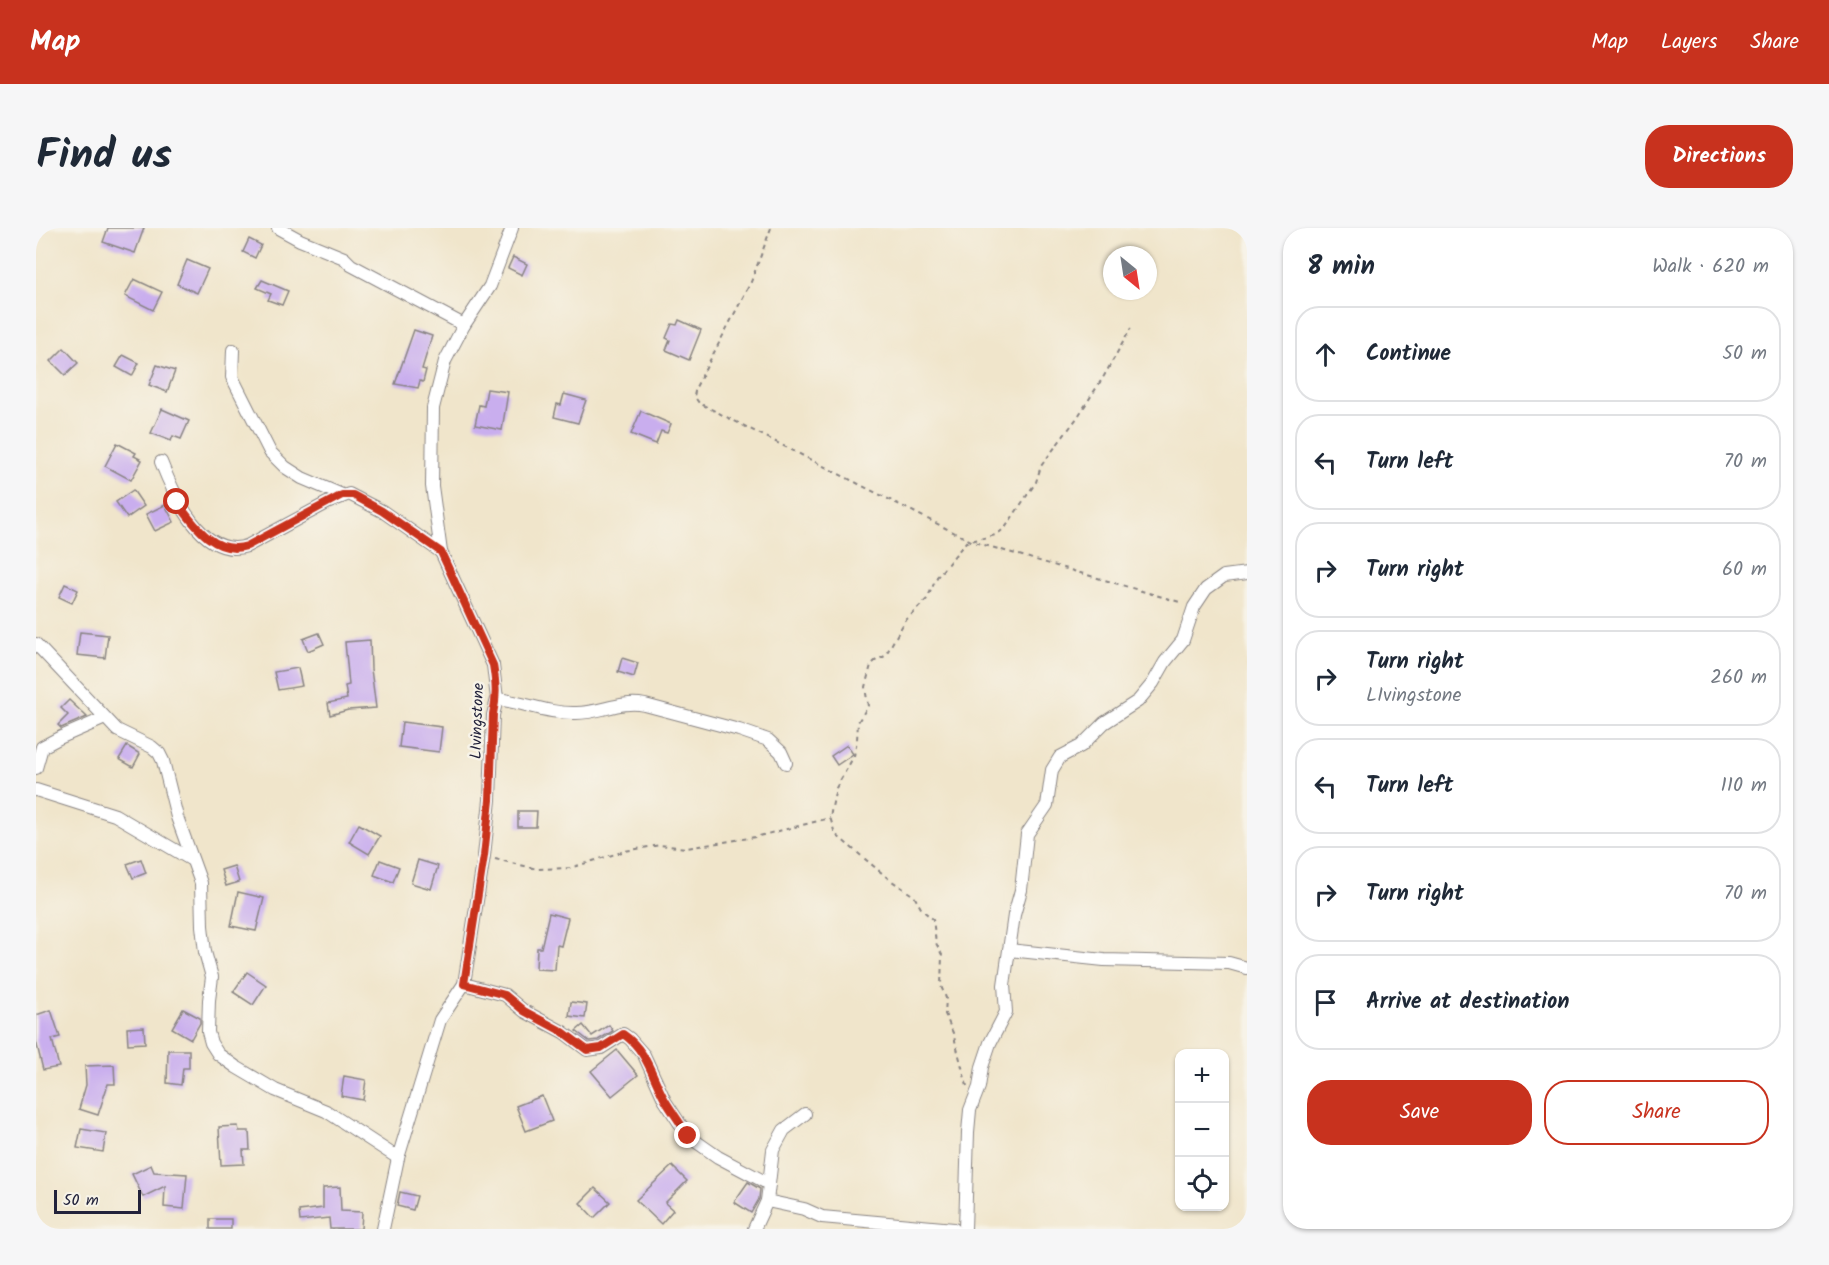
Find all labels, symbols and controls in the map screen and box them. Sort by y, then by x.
text: Map [30,20,81,65]
text: Map [1591,26,1628,59]
text: Layers [1661,26,1717,59]
text: Share [1750,26,1799,59]
text: Find us [36,123,172,190]
button: Directions [1645,125,1793,188]
north arrow [1103,246,1157,300]
text: 8 min [1307,246,1375,288]
text: Walk · 620 m [1652,251,1769,283]
text: Continue [1366,337,1451,372]
icon: ahead [1309,338,1342,371]
text: 50 m [1722,338,1767,370]
text: Turn left [1366,445,1453,480]
icon: left [1309,446,1342,479]
text: 70 m [1724,446,1767,478]
route start [163,488,189,514]
text: Turn right [1366,553,1464,588]
icon: right [1309,554,1342,587]
text: 60 m [1722,554,1767,586]
text: Turn right [1366,645,1464,680]
icon: right [1309,662,1342,695]
text: 260 m [1710,662,1767,694]
text: LIvingstone [1366,680,1461,712]
street label: LIvingstone [464,682,491,760]
text: Turn left [1366,769,1453,804]
icon: left [1309,770,1342,803]
text: 110 m [1721,770,1767,802]
text: Turn right [1366,877,1464,912]
icon: right [1309,878,1342,911]
text: 70 m [1724,878,1767,910]
text: Arrive at destination [1366,985,1569,1020]
icon: arrive [1309,986,1342,1019]
map controls [1175,1049,1229,1211]
button: + [1175,1049,1229,1103]
button: Save [1307,1080,1532,1145]
button: Share [1544,1080,1769,1145]
button: − [1175,1103,1229,1157]
route end [674,1122,700,1148]
button: locate [1175,1157,1229,1211]
scale bar [54,1187,141,1214]
text: 50 m [63,1188,99,1213]

